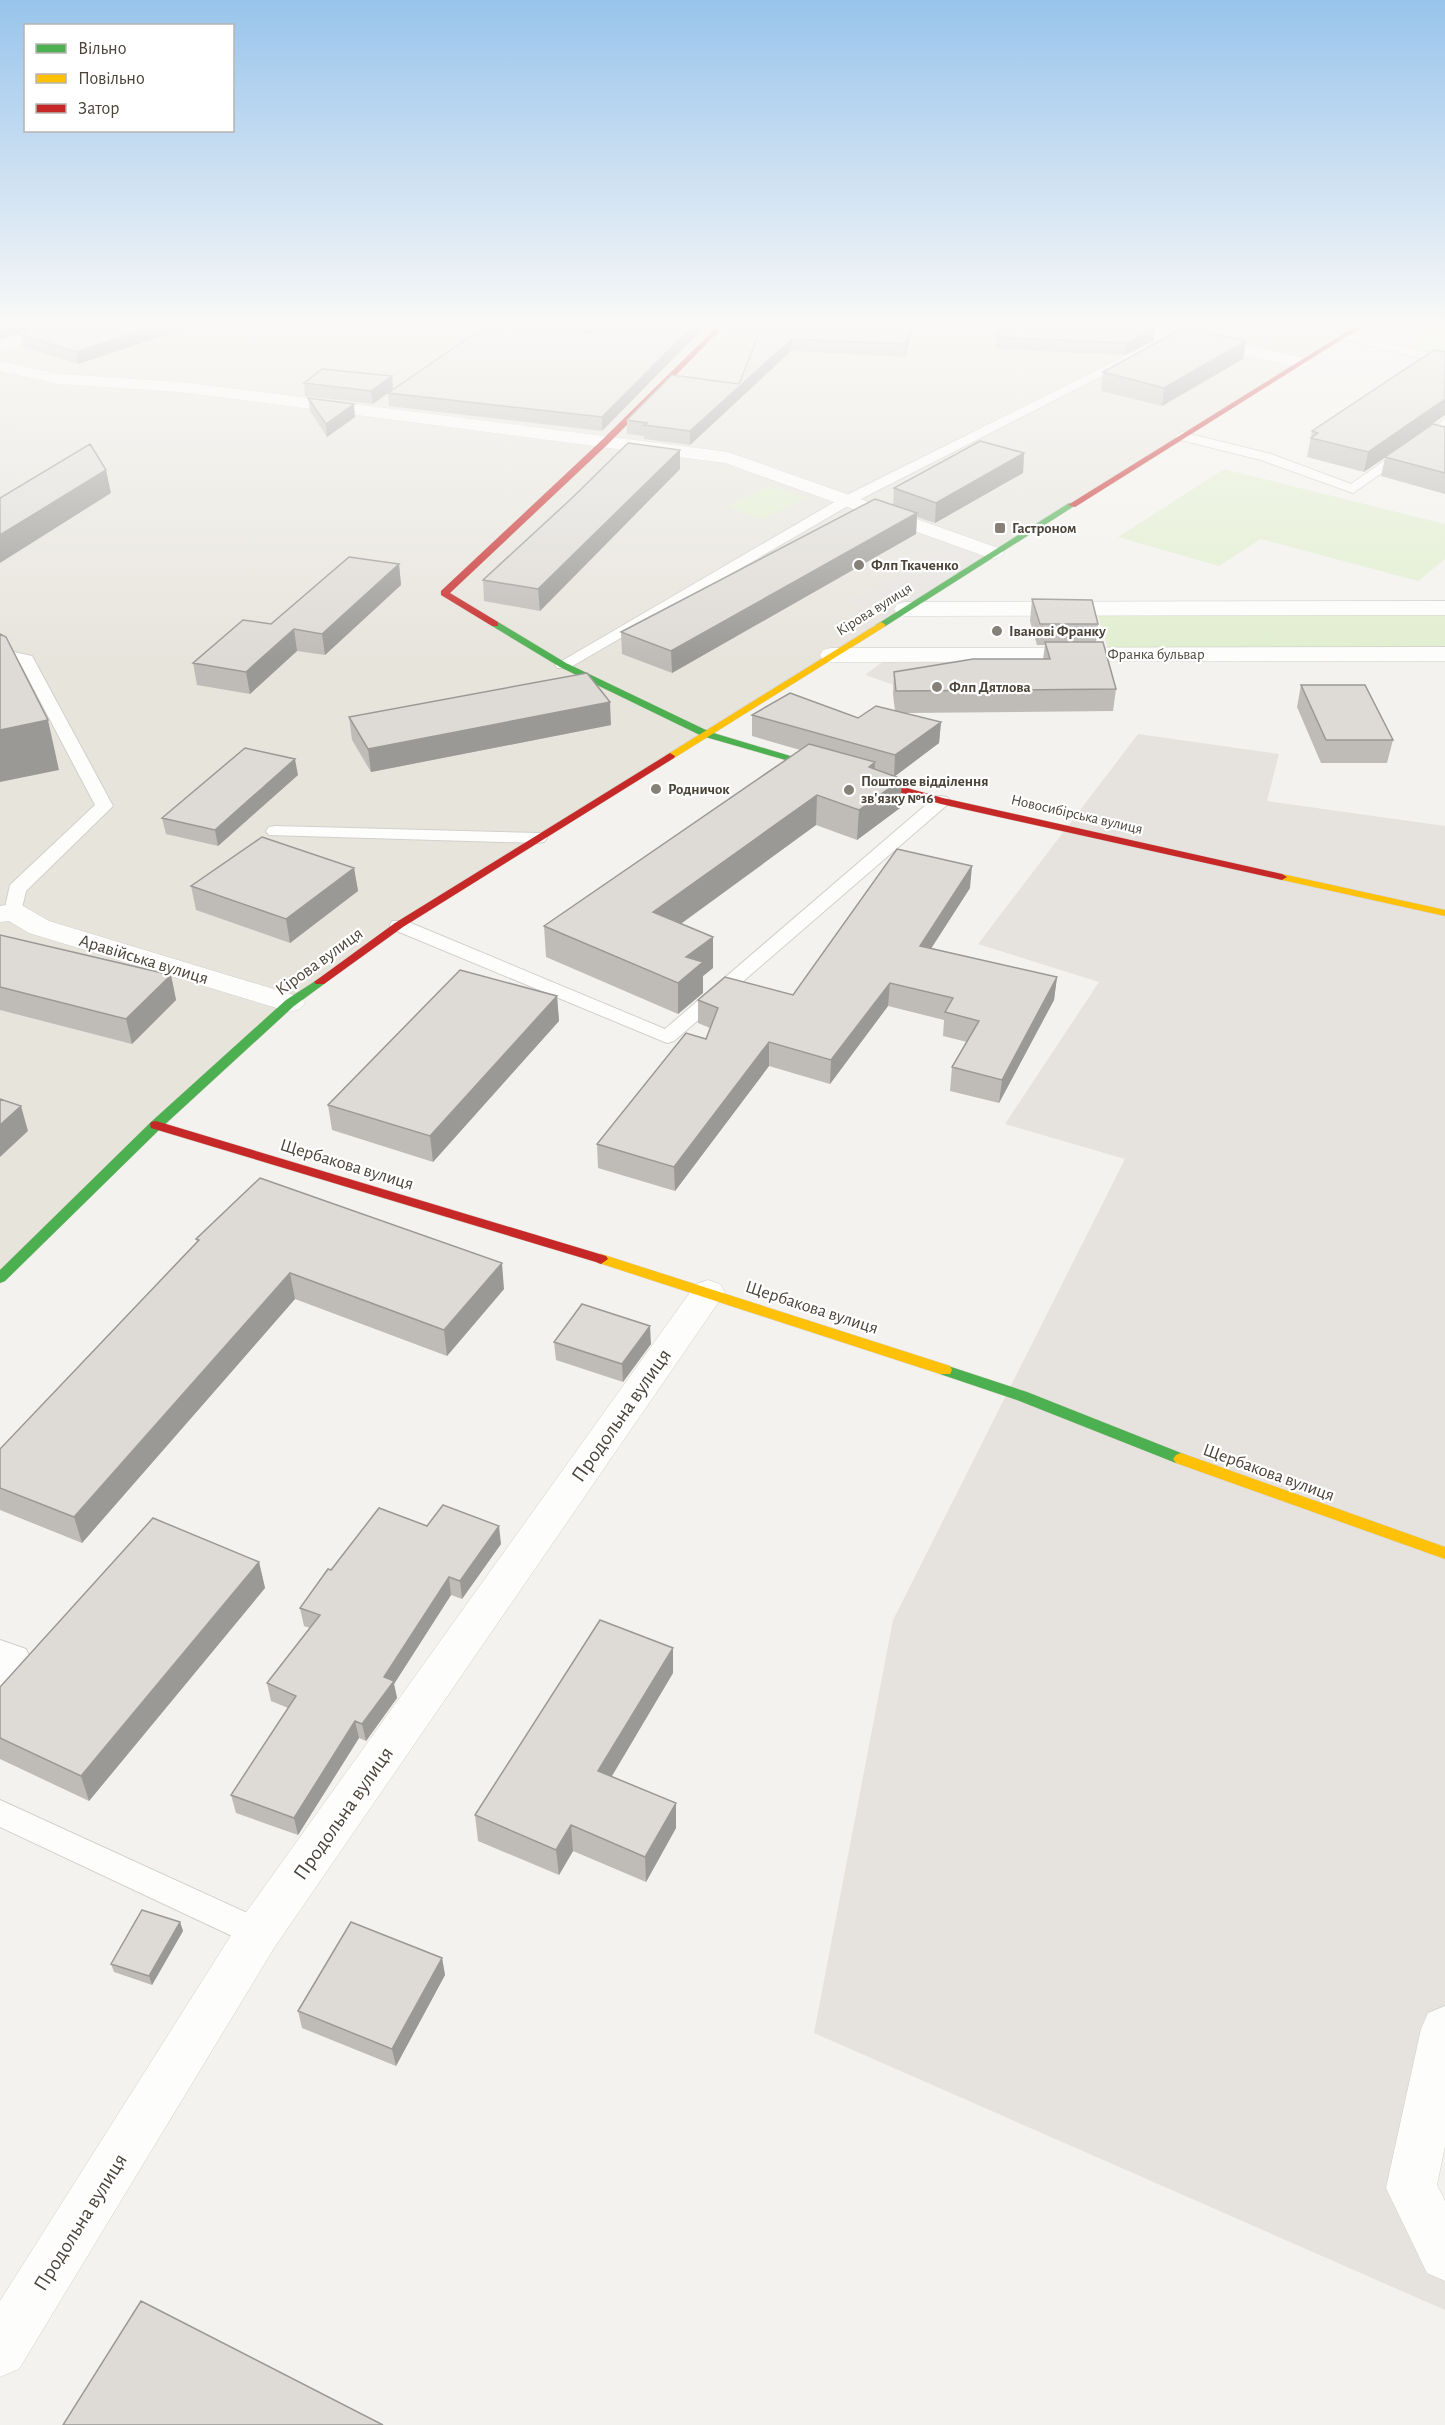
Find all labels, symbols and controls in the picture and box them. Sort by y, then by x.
legend [24,24,234,132]
text: Вільно [78,40,126,58]
text: Повільно [78,70,145,88]
text: Затор [78,100,119,118]
marker: Гастроном [993,521,1007,535]
place label: Гастроном [1012,521,1077,536]
marker: Флп Ткаченко [852,558,866,572]
place label: Флп Ткаченко [871,558,959,573]
street label: Кірова вулиця [834,580,915,639]
marker: Іванові Франку [990,624,1004,638]
place label: Іванові Франку [1009,624,1106,639]
street label: Франка бульвар [1107,647,1205,662]
marker: Флп Дятлова [930,680,944,694]
place label: Флп Дятлова [949,680,1031,695]
place label: Поштове відділення зв'язку №16 [861,774,989,806]
marker: Родничок [649,782,663,796]
place label: Родничок [668,782,730,797]
marker: Поштове відділення зв'язку №16 [842,783,856,797]
street label: Новосибірська вулиця [1010,792,1144,837]
street label: Кірова вулиця [273,924,367,999]
street label: Аравійська вулиця [77,932,210,988]
street label: Щербакова вулиця [278,1135,416,1194]
street label: Щербакова вулиця [743,1277,881,1338]
street label: Продольна вулиця [568,1345,675,1486]
street label: Щербакова вулиця [1200,1440,1337,1505]
street label: Продольна вулиця [290,1743,397,1884]
street label: Продольна вулиця [30,2150,131,2295]

